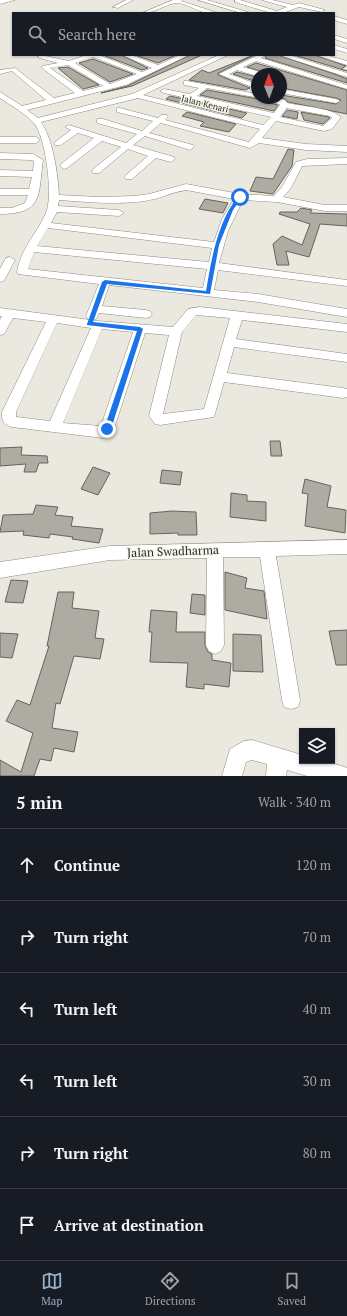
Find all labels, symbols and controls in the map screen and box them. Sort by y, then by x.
search box [12,12,335,56]
icon: search [26,23,48,45]
text: Search here [58,24,136,44]
north arrow [251,68,287,104]
street label: Jalan Kenari [180,92,230,116]
route start [231,188,249,206]
route end [98,420,116,438]
street label: Jalan Swadharma [127,542,219,560]
map controls [299,728,335,764]
button: layers [299,728,335,764]
text: 5 min [16,791,63,814]
text: Walk · 340 m [258,793,331,811]
icon: ahead [16,854,38,876]
text: Continue [54,855,120,875]
text: 120 m [296,856,331,874]
icon: right [16,926,38,948]
text: Turn right [54,927,129,947]
text: 70 m [303,928,331,946]
icon: left [16,998,38,1020]
text: Turn left [54,999,118,1019]
text: 40 m [303,1000,331,1018]
icon: left [16,1070,38,1092]
text: Turn left [54,1071,118,1091]
text: 30 m [303,1072,331,1090]
icon: right [16,1142,38,1164]
text: Turn right [54,1143,129,1163]
text: 80 m [303,1144,331,1162]
icon: arrive [16,1214,38,1236]
text: Arrive at destination [54,1215,204,1235]
tab: Map [41,1270,63,1308]
tab: Directions [145,1270,196,1308]
tab: Saved [278,1270,306,1308]

